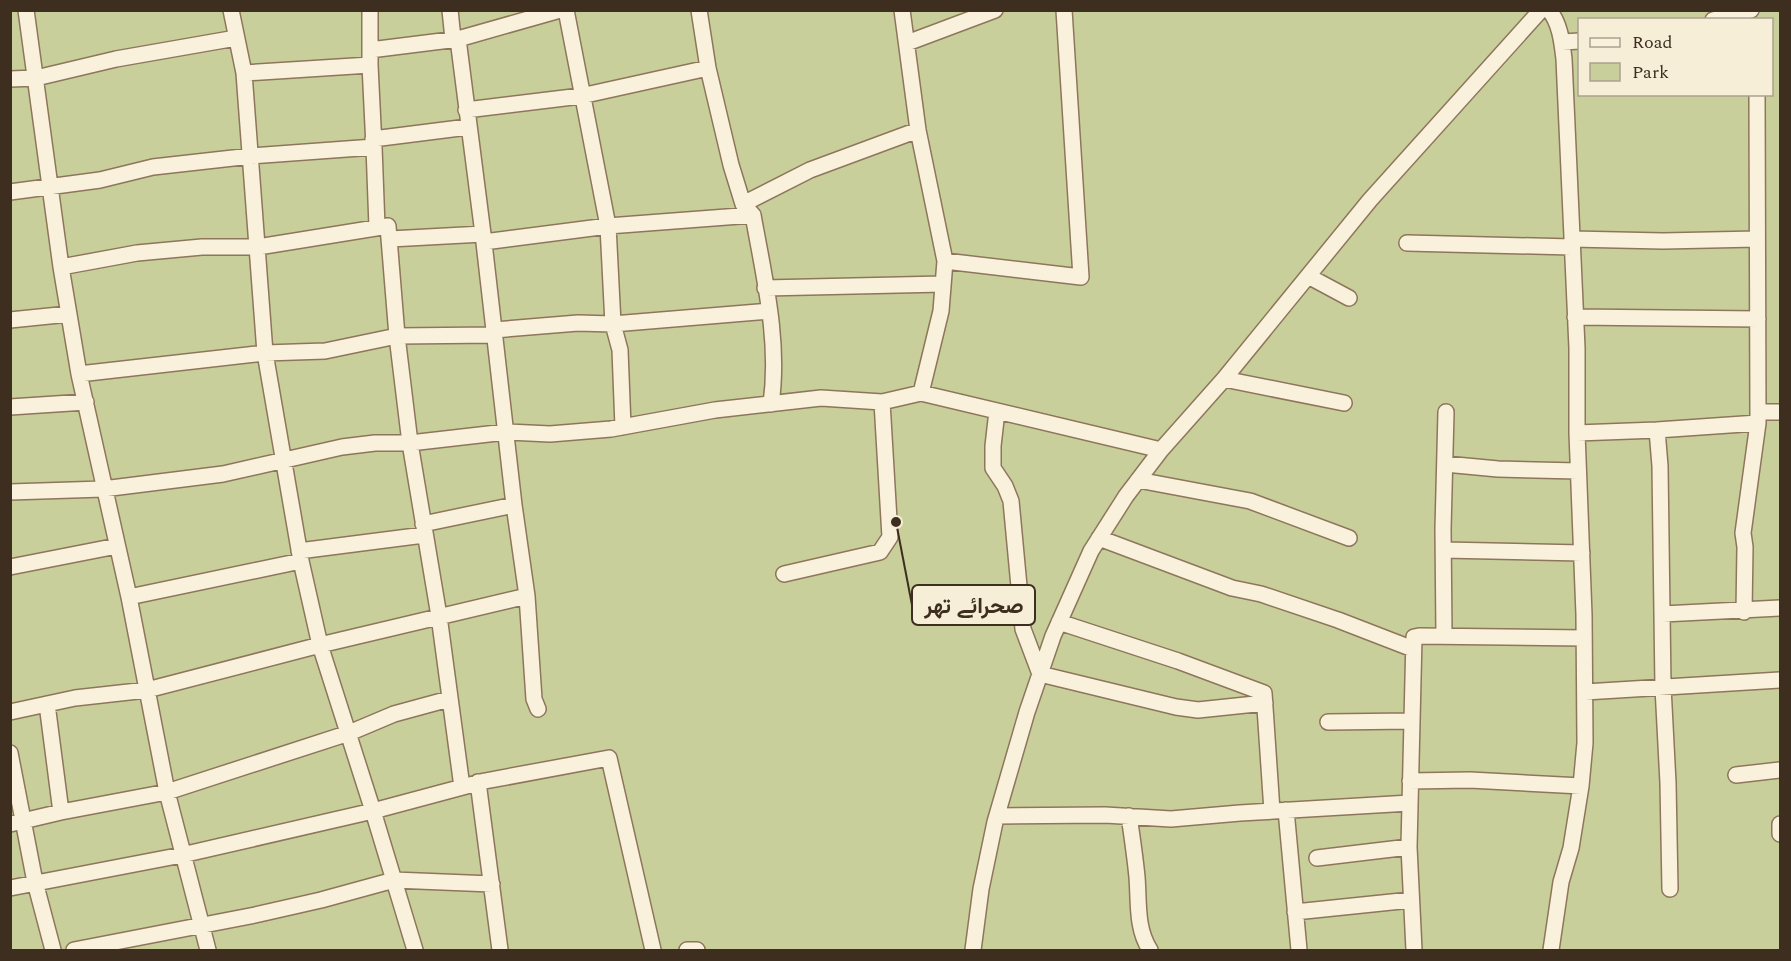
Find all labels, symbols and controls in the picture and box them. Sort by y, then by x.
legend [1578,18,1773,96]
text: Road [1632,29,1673,56]
text: Park [1632,59,1669,86]
callout: صحرائے تھر [912,585,1035,625]
text: صحرائے تھر [923,590,1024,623]

